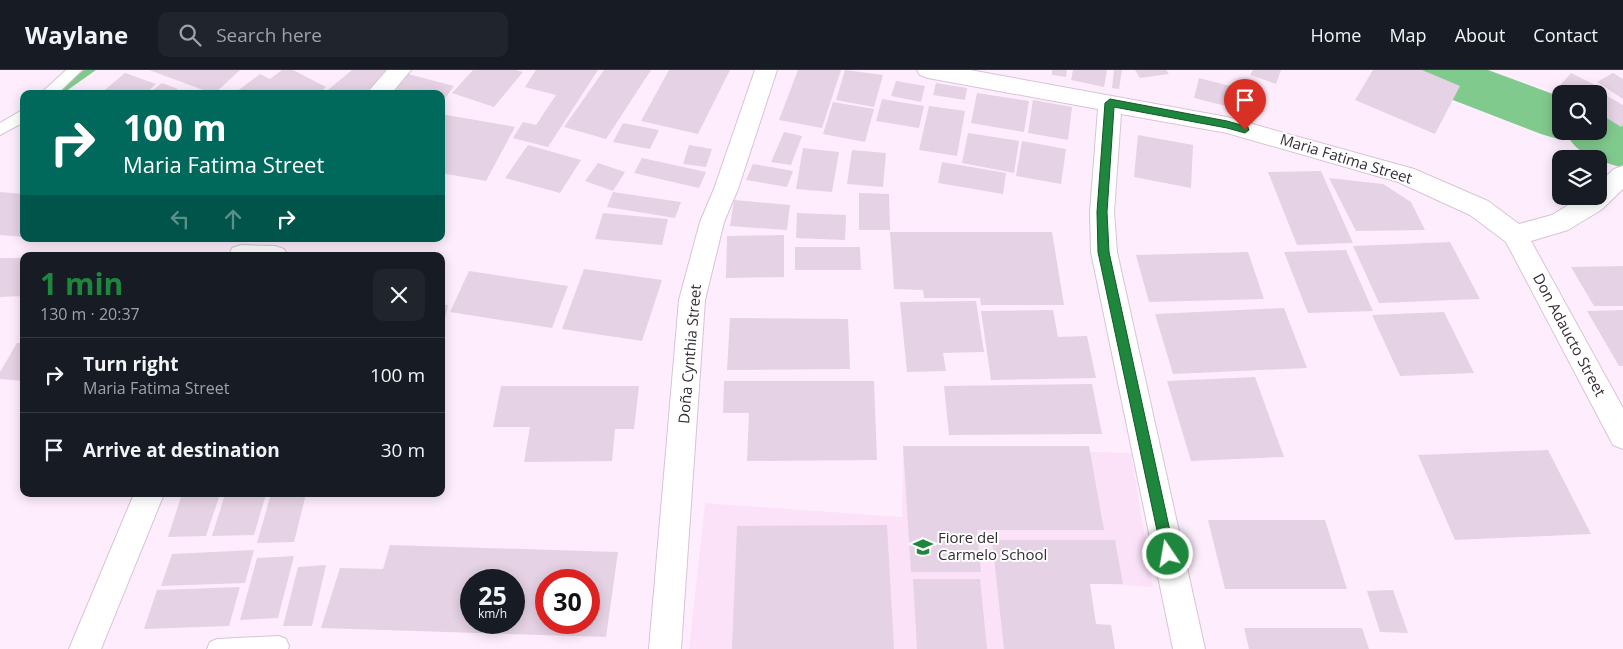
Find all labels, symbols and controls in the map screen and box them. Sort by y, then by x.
search box [158,12,508,57]
text: Waylane [25,18,128,51]
icon: search [176,21,204,49]
text: Search here [216,22,322,48]
text: Home [1311,23,1361,47]
text: Map [1389,23,1427,47]
text: About [1455,23,1505,47]
text: Contact [1533,23,1598,47]
pin [1224,79,1266,130]
map controls [1552,85,1607,205]
button: search [1552,85,1607,140]
icon: arrive [1231,86,1259,114]
text: 100 m [123,104,227,151]
icon: right [40,110,105,175]
street label: Maria Fatima Street [1278,128,1415,188]
text: Maria Fatima Street [123,149,324,179]
button: layers [1552,150,1607,205]
icon: left [166,205,194,233]
icon: ahead [219,205,247,233]
icon: right [272,205,300,233]
text: 1 min [40,263,123,304]
button: close [373,269,425,321]
street label: Don Adaucto Street [1529,270,1611,400]
street label: Doña Cynthia Street [673,283,705,425]
text: 130 m · 20:37 [40,303,140,325]
text: Turn right [83,351,178,377]
icon: right [40,361,68,389]
text: 100 m [370,362,425,388]
text: Maria Fatima Street [83,377,229,399]
icon: arrive [40,436,68,464]
text: Arrive at destination [83,437,280,463]
text: 30 m [381,437,425,463]
place label: Fiore del Carmelo School [938,527,1047,564]
position arrow [1141,527,1193,579]
school or university icon: Fiore del Carmelo School [912,536,934,558]
speed limit sign: 30 [535,569,600,634]
text: 25 [478,578,507,612]
text: km/h [478,605,507,622]

